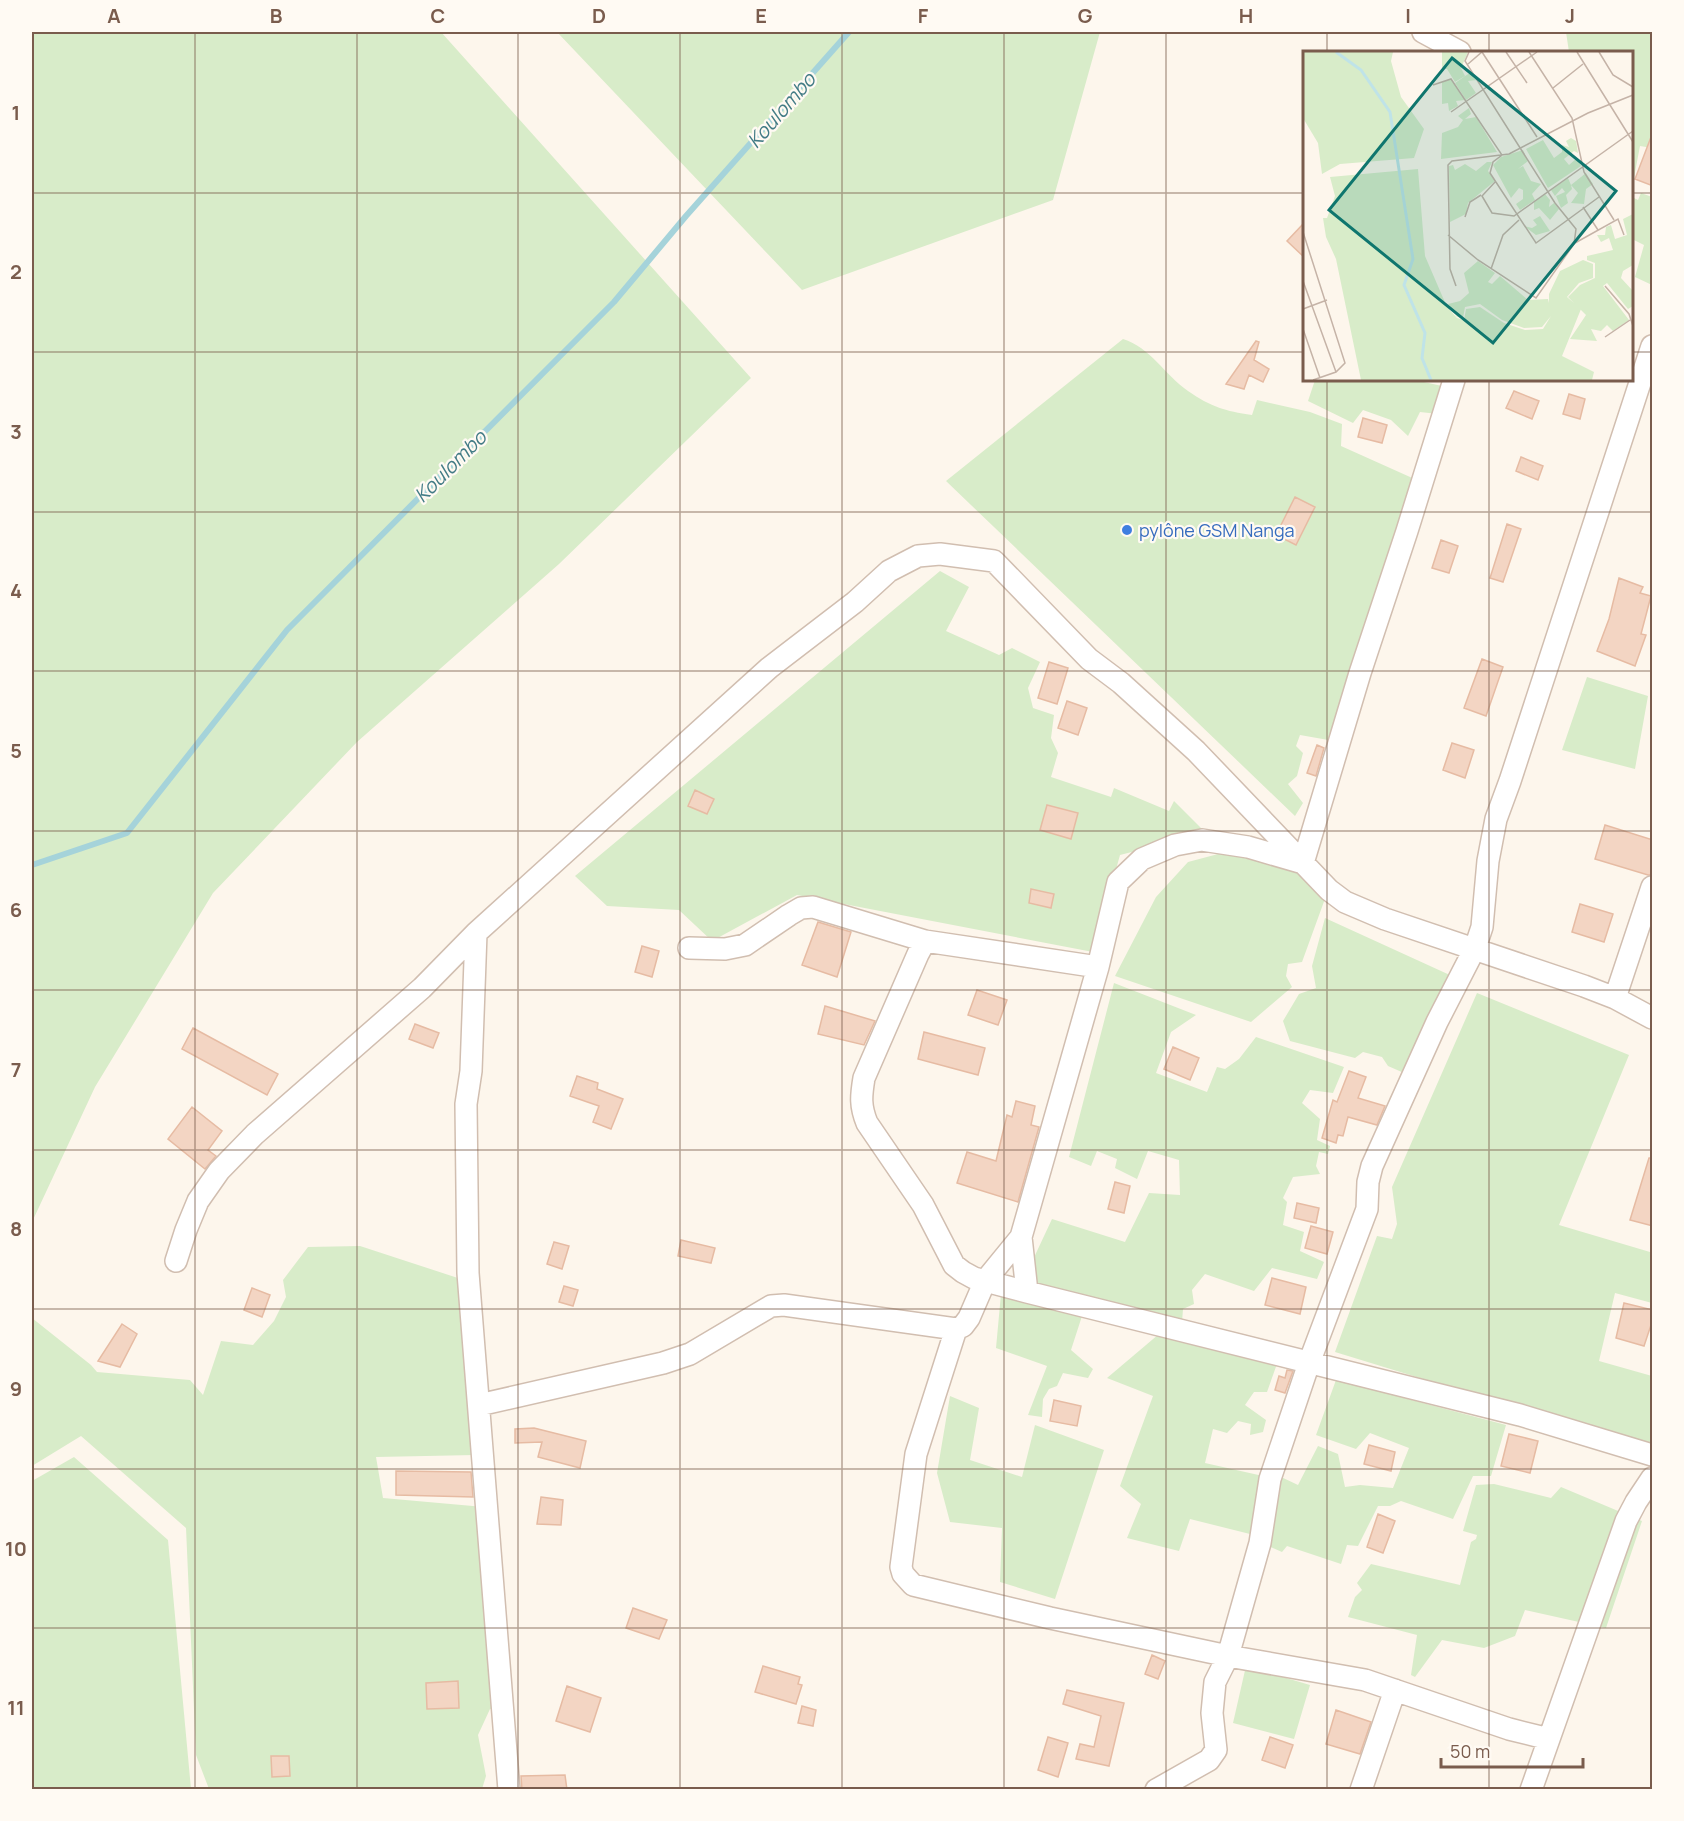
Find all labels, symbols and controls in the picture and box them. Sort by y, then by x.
text: A [107,2,121,29]
text: B [270,2,283,29]
text: C [431,2,445,29]
text: D [592,2,606,29]
text: E [755,2,767,29]
text: F [918,2,929,29]
text: G [1078,2,1093,29]
text: H [1239,2,1253,29]
text: I [1405,2,1411,29]
text: J [1565,2,1575,29]
inset map [1303,51,1633,381]
water label: Koulombo [741,66,822,154]
text: 1 [12,99,20,126]
text: 2 [10,258,22,285]
text: 3 [10,418,22,445]
water label: Koulombo [408,423,493,508]
place label: pylône GSM Nanga [1139,518,1295,542]
marker: pylône GSM Nanga [1120,523,1134,537]
text: 4 [10,577,22,604]
text: 5 [10,737,22,764]
text: 6 [10,896,22,923]
text: 7 [11,1056,21,1083]
text: 8 [10,1215,22,1242]
text: 9 [10,1375,22,1402]
text: 10 [5,1535,27,1562]
text: 11 [7,1694,25,1721]
scale bar [1441,1731,1584,1769]
text: 50 m [1450,1739,1490,1763]

